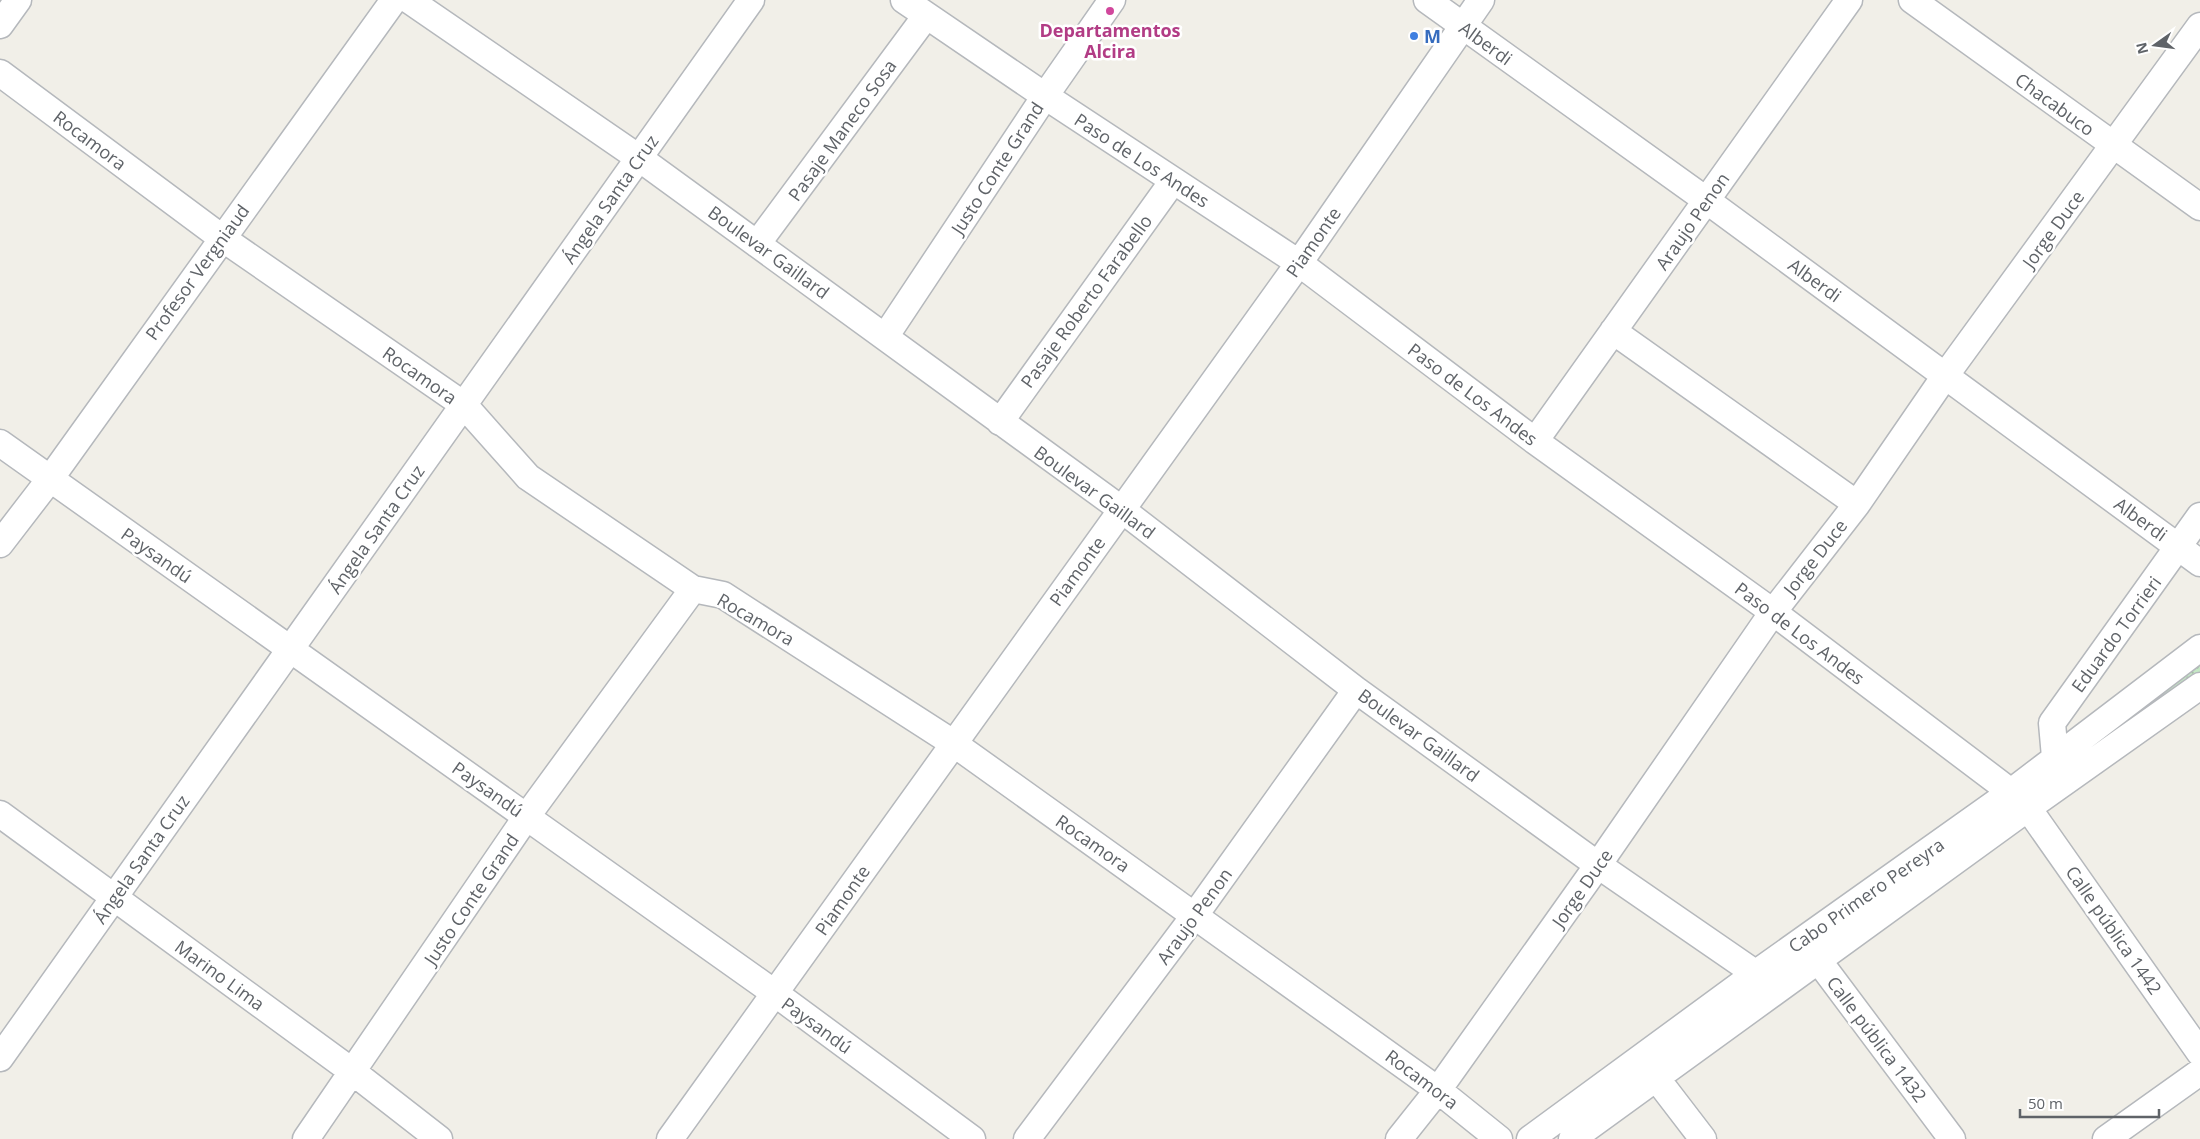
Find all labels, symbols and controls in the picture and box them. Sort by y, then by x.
marker: Departamentos Alcira [1104,5,1116,17]
street label: Alberdi [1455,16,1517,70]
place label: Departamentos Alcira [1039,18,1181,63]
north arrow [2130,20,2180,70]
place label: M [1424,24,1441,48]
marker: M [1408,30,1420,42]
text: N [2131,40,2152,56]
street label: Pasaje Maneco Sosa [782,54,902,206]
street label: Chacabuco [2011,67,2099,141]
street label: Justo Conte Grand [944,97,1049,240]
street label: Rocamora [49,105,131,175]
street label: Paso de Los Andes [1070,107,1214,213]
street label: Ángela Santa Cruz [557,130,663,268]
street label: Araujo Penon [1650,168,1734,274]
street label: Jorge Duce [2016,185,2089,274]
street label: Profesor Vergniaud [140,199,254,345]
street label: Boulevar Gaillard [704,200,834,304]
street label: Piamonte [1280,202,1346,282]
street label: Pasaje Roberto Farabello [1015,209,1157,393]
street label: Alberdi [1784,253,1846,307]
street label: Paso de Los Andes [1403,337,1543,451]
street label: Rocamora [378,341,462,409]
street label: Boulevar Gaillard [1030,440,1160,544]
street label: Ángela Santa Cruz [323,460,429,598]
street label: Alberdi [2110,492,2172,546]
street label: Jorge Duce [1776,514,1852,602]
street label: Paysandú [117,522,197,588]
street label: Piamonte [1044,531,1110,611]
street label: Eduardo Torrieri [2066,571,2166,697]
street label: Paso de Los Andes [1730,576,1870,690]
street label: Rocamora [713,587,799,651]
street label: Boulevar Gaillard [1354,683,1484,787]
street label: Paysandú [448,756,528,822]
street label: Ángela Santa Cruz [88,790,194,928]
street label: Rocamora [1051,809,1135,877]
street label: Justo Conte Grand [417,829,524,971]
street label: Cabo Primero Pereyra [1783,832,1949,958]
street label: Jorge Duce [1545,844,1618,934]
street label: Piamonte [809,860,875,940]
street label: Calle pública 1442 [2061,861,2167,999]
street label: Araujo Penon [1151,863,1237,969]
street label: Marino Lima [170,934,270,1016]
street label: Calle pública 1432 [1822,971,1932,1107]
street label: Paysandú [777,991,857,1059]
street label: Rocamora [1381,1044,1463,1114]
scale bar [2020,1086,2159,1118]
text: 50 m [2028,1093,2063,1113]

